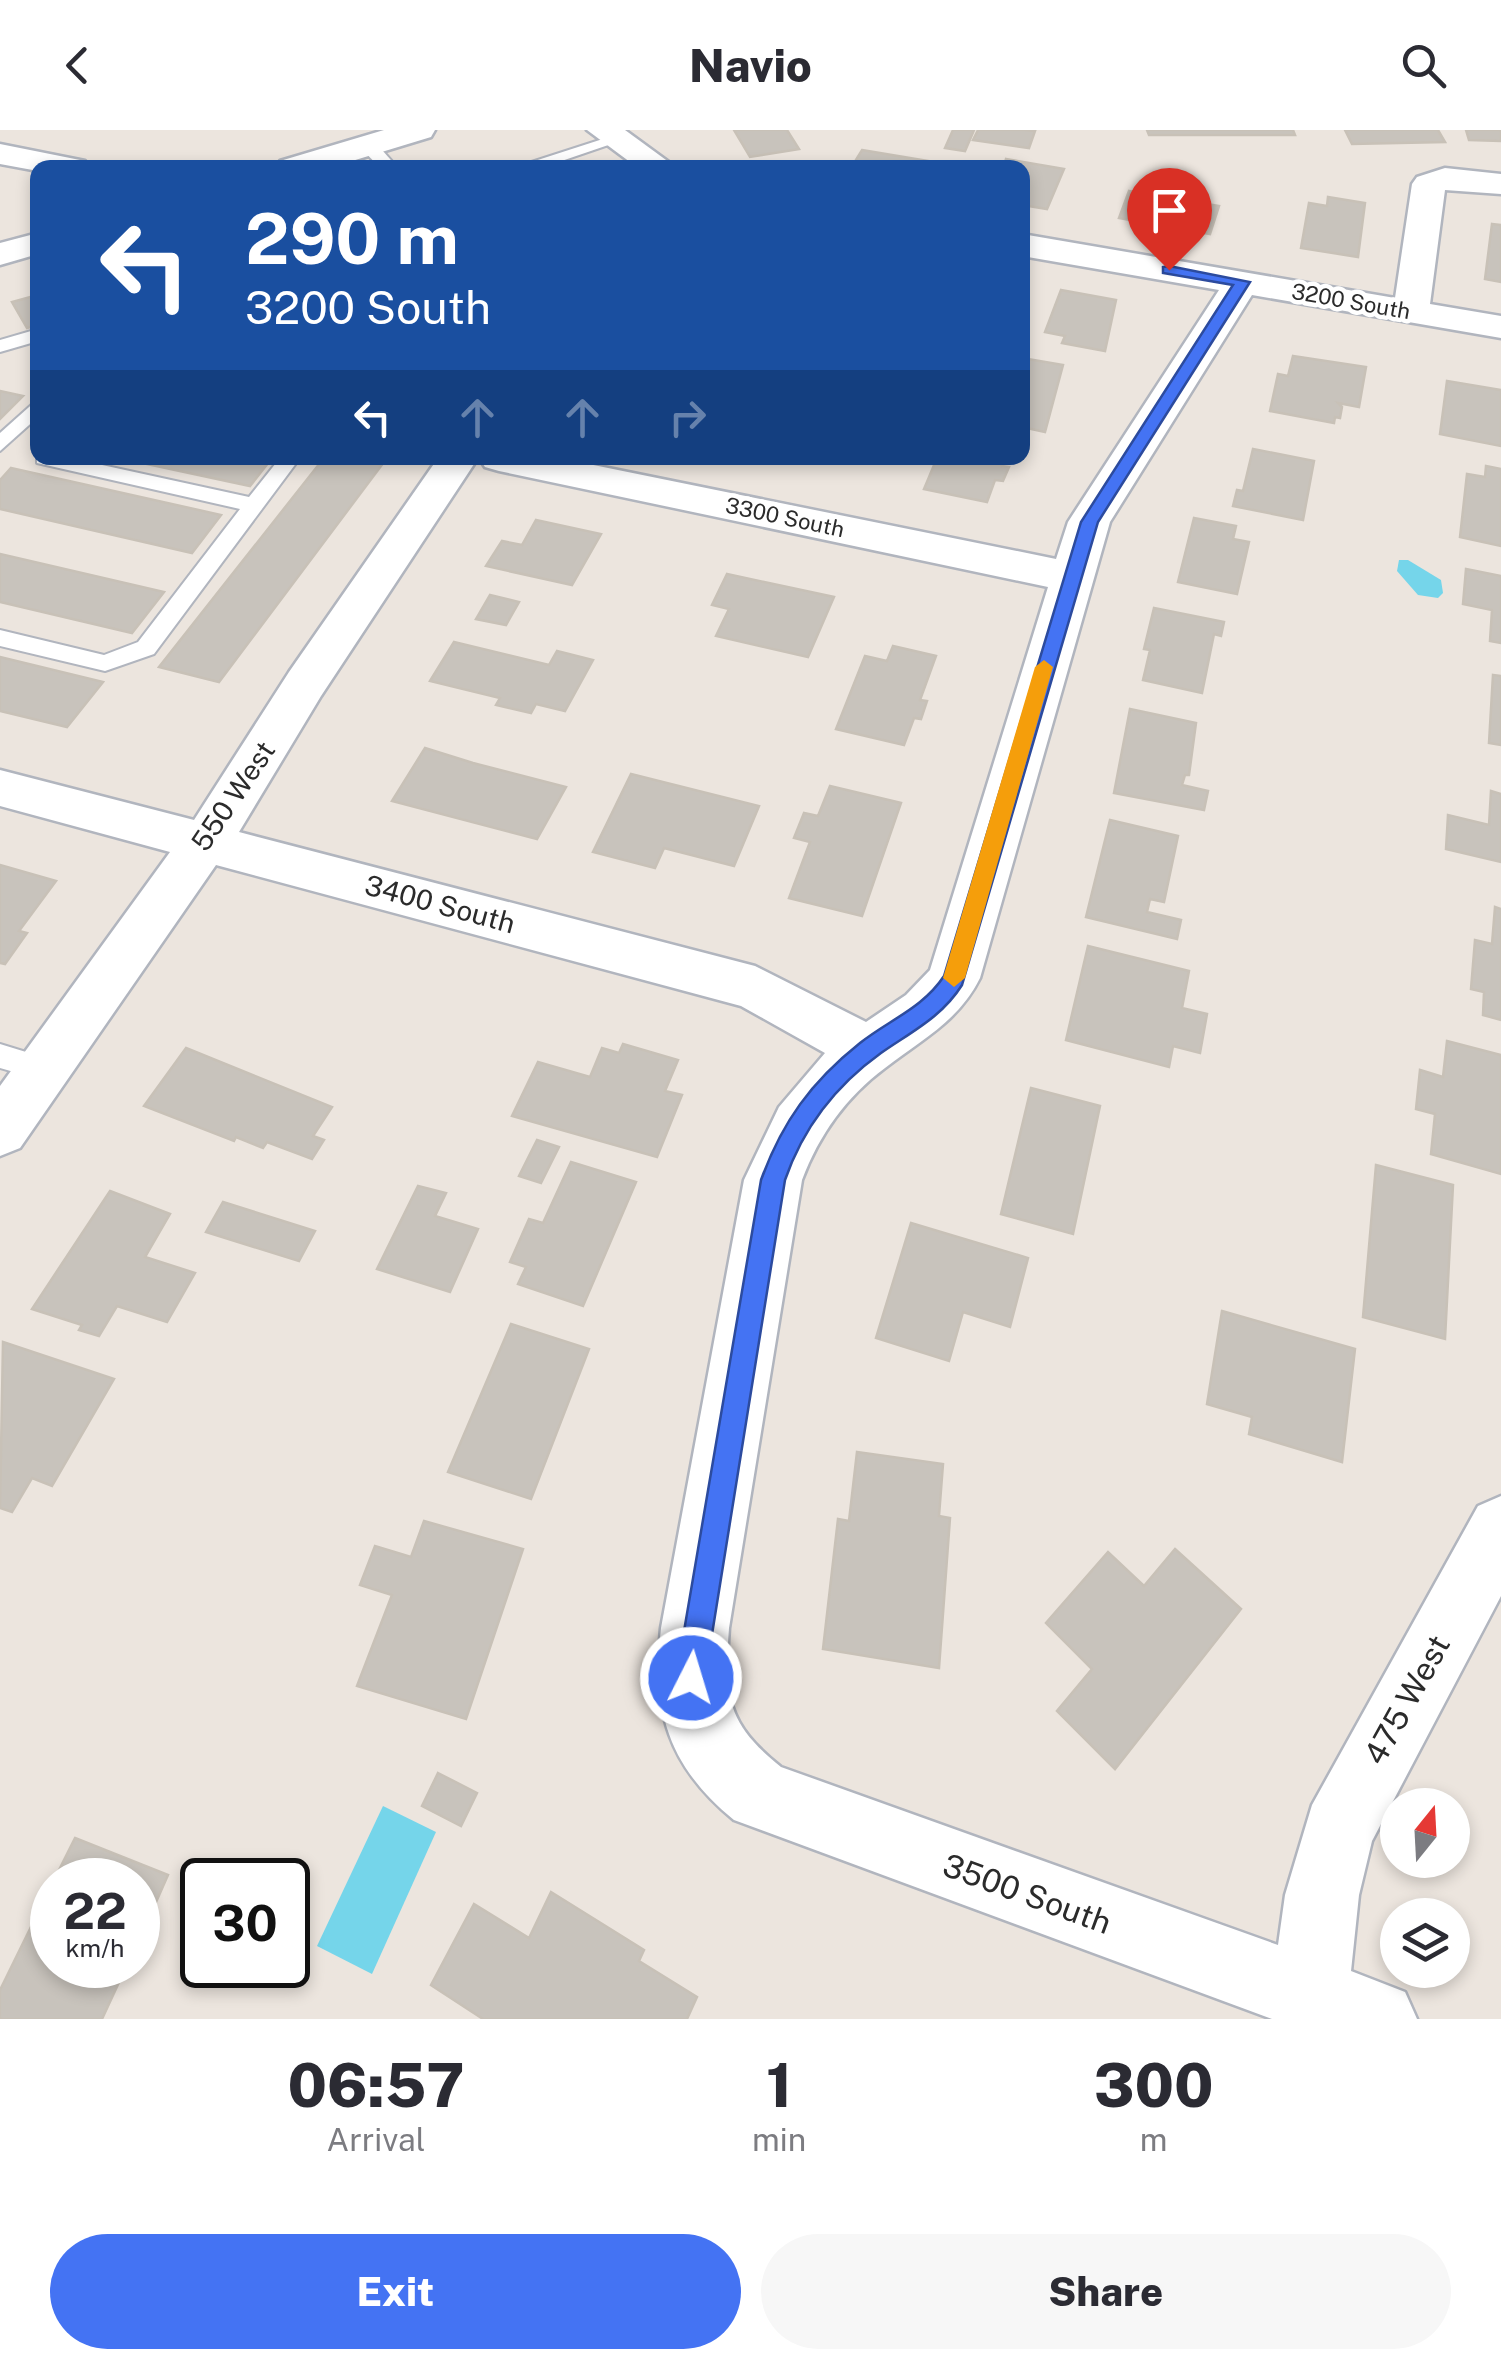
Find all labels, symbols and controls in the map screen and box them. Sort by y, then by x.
icon: back [50,38,105,93]
icon: search [1396,38,1451,93]
text: Navio [689,39,812,92]
pin [1127,168,1212,271]
icon: arrive [1142,183,1197,238]
text: 290 m [245,197,459,280]
icon: left [80,200,210,330]
street label: 3200 South [1290,278,1412,324]
text: 3200 South [245,281,491,334]
icon: left [345,390,400,445]
icon: ahead [450,390,505,445]
icon: ahead [555,390,610,445]
icon: right [660,390,715,445]
street label: 3300 South [723,492,847,542]
street label: 550 West [184,735,281,857]
street label: 3400 South [362,868,519,939]
position arrow [639,1626,743,1730]
street label: 475 West [1356,1629,1457,1771]
north arrow [1380,1788,1470,1878]
map controls [1380,1788,1470,1988]
street label: 3500 South [938,1846,1116,1941]
speed limit sign: 30 [180,1858,310,1988]
text: 22 [63,1881,127,1940]
button: layers [1380,1898,1470,1988]
text: km/h [66,1933,124,1963]
text: 06:57 [287,2050,465,2121]
text: 1 [766,2050,792,2121]
text: 300 [1094,2050,1214,2121]
text: Arrival [327,2121,425,2158]
text: min [752,2121,806,2158]
text: m [1140,2121,1167,2158]
button: Exit [50,2234,741,2349]
button: Share [761,2234,1451,2349]

